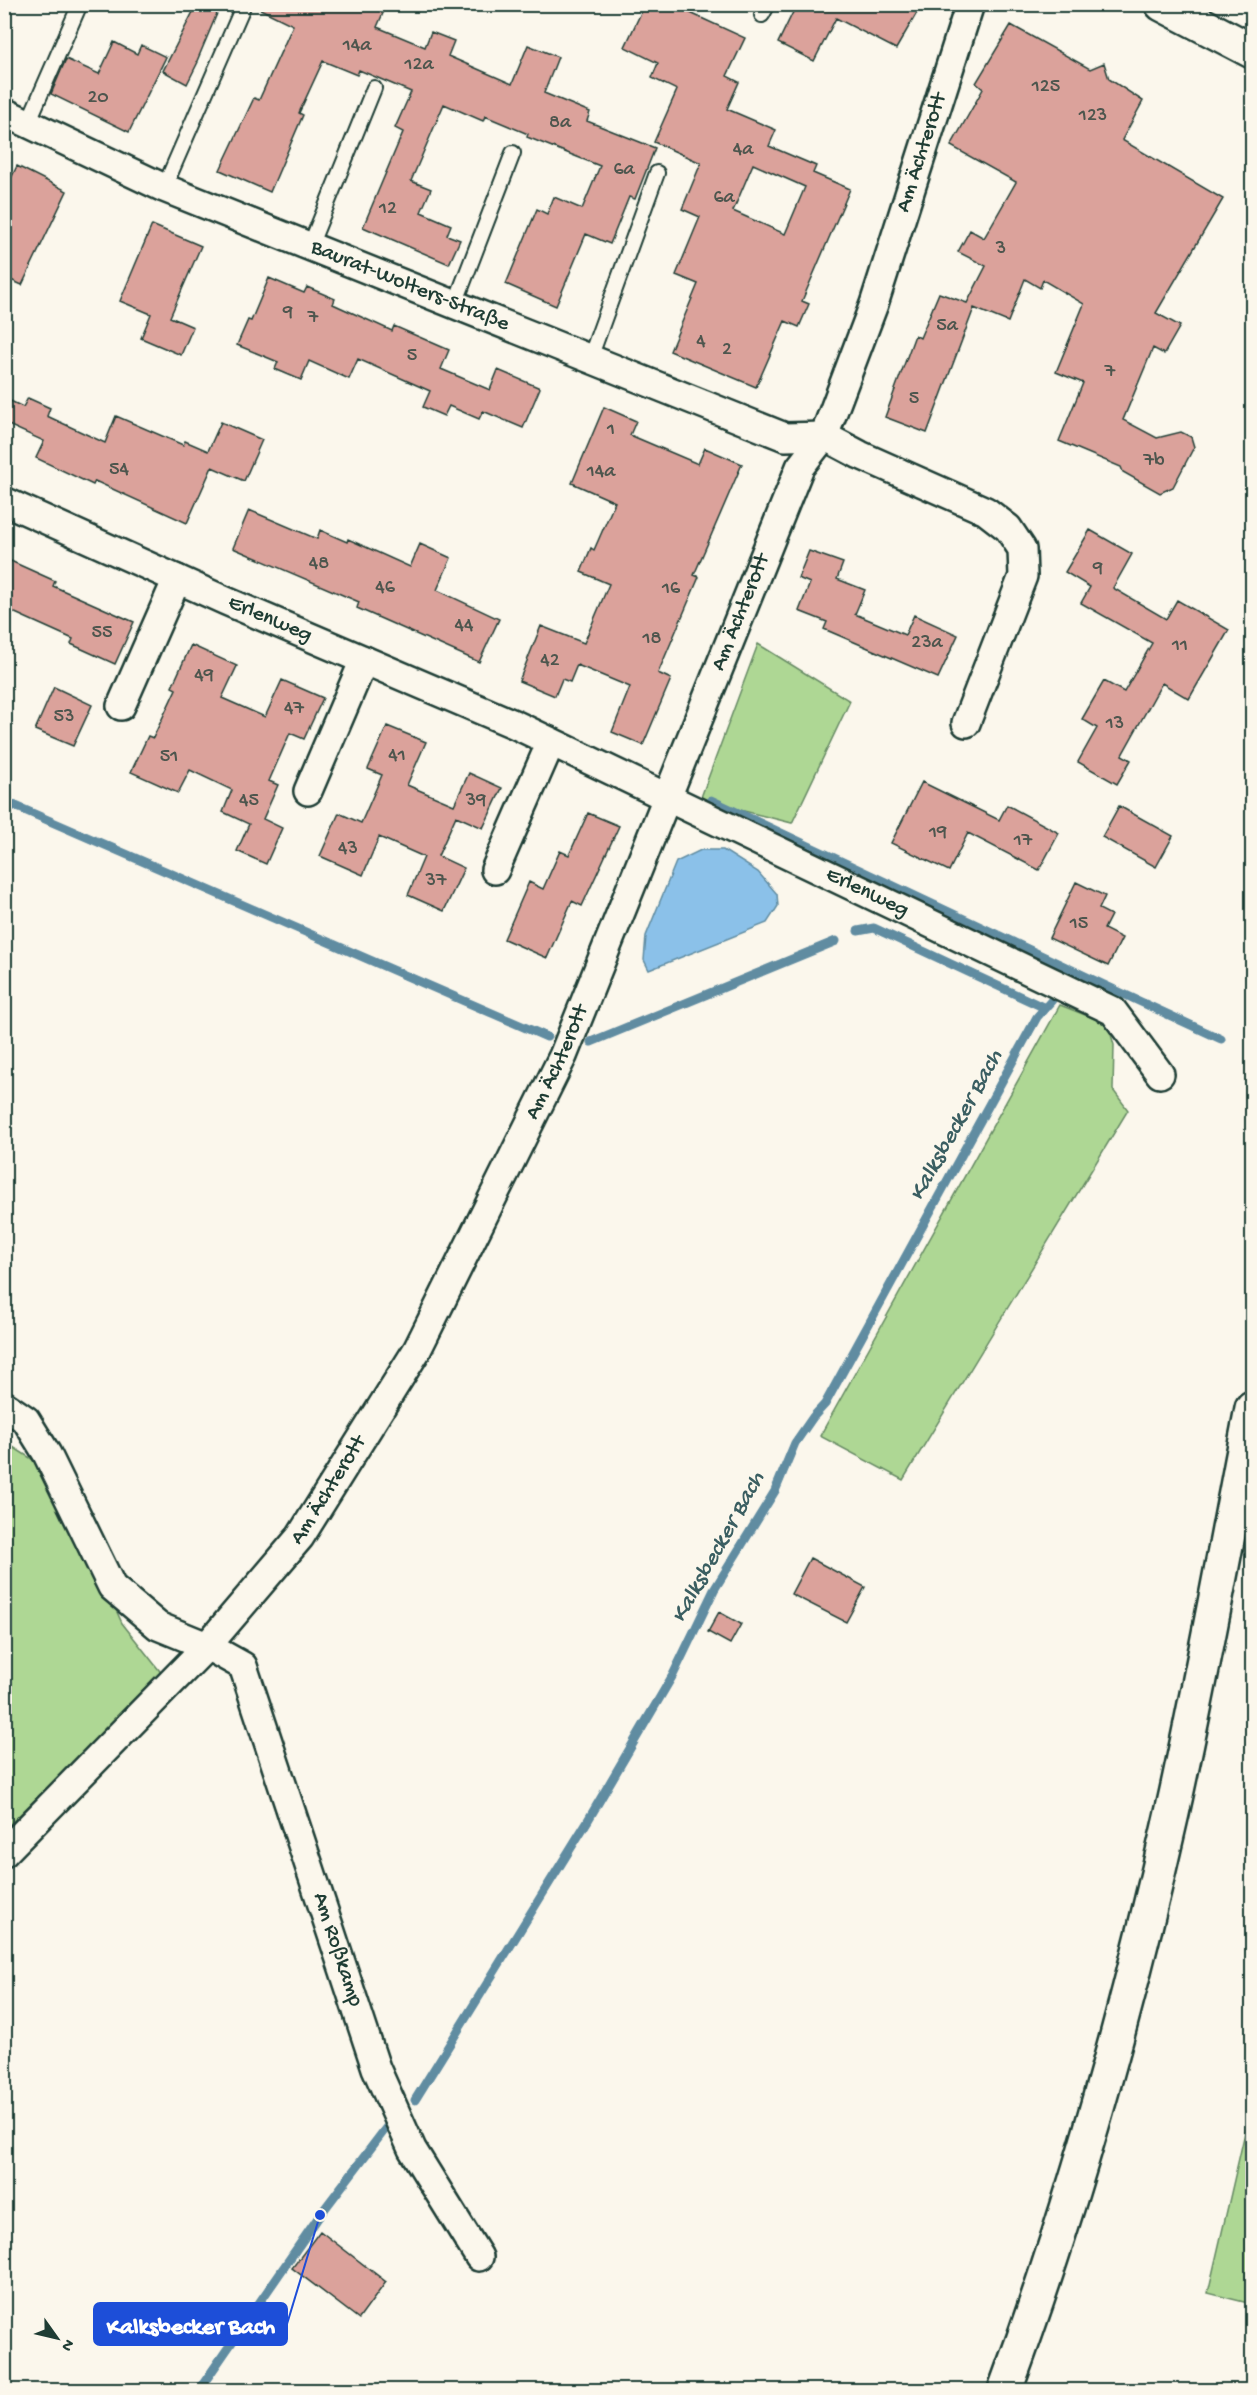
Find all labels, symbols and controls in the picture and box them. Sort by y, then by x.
house number: 14a [342,35,372,58]
house number: 12a [404,54,434,77]
house number: 125 [1031,76,1060,99]
house number: 20 [87,87,109,110]
street label: Am Ächterott [891,88,954,216]
house number: 123 [1078,105,1107,128]
house number: 8a [549,112,572,135]
house number: 4a [733,139,754,162]
house number: 6a [613,159,636,182]
house number: 6a [713,187,736,210]
house number: 12 [378,198,397,221]
street label: Baurat-Wolters-Straße [306,235,514,338]
house number: 3 [995,238,1006,261]
house number: 9 [282,302,293,325]
house number: 7 [307,307,319,330]
house number: 5a [936,315,959,338]
house number: 4 [696,331,706,354]
house number: 2 [722,339,732,362]
house number: 5 [407,345,417,368]
house number: 7 [1104,361,1116,384]
house number: 5 [909,388,919,411]
house number: 1 [606,419,615,442]
house number: 7b [1143,450,1165,473]
house number: 54 [109,459,130,482]
house number: 14a [586,461,616,484]
street label: Am Ächterott [706,549,777,675]
house number: 48 [309,553,329,576]
house number: 9 [1092,558,1103,581]
house number: 46 [375,577,396,600]
house number: 16 [661,578,681,601]
street label: Erlenweg [224,590,316,649]
house number: 44 [455,615,474,638]
house number: 55 [91,622,113,645]
house number: 18 [641,628,662,651]
house number: 23a [911,632,944,655]
house number: 11 [1171,635,1188,658]
house number: 42 [540,650,560,673]
house number: 49 [194,665,214,688]
house number: 47 [284,698,305,721]
house number: 53 [54,706,74,729]
house number: 13 [1105,713,1124,736]
house number: 41 [388,745,406,768]
house number: 51 [160,746,178,769]
house number: 45 [239,790,259,813]
house number: 39 [465,790,486,813]
house number: 19 [928,822,947,845]
house number: 17 [1013,830,1033,853]
house number: 43 [338,838,358,861]
street label: Erlenweg [821,862,913,924]
house number: 37 [425,870,447,893]
house number: 15 [1069,913,1088,936]
street label: Am Ächterott [520,999,596,1124]
water label: Kalksbecker Bach [903,1044,1011,1207]
street label: Am Ächterott [286,1430,374,1551]
water label: Kalksbecker Bach [665,1466,773,1629]
street label: Am Roßkamp [306,1889,368,2010]
callout: Kalksbecker Bach [94,2303,287,2345]
north arrow [27,2308,87,2368]
text: Kalksbecker Bach [106,2314,275,2343]
text: N [55,2335,77,2355]

